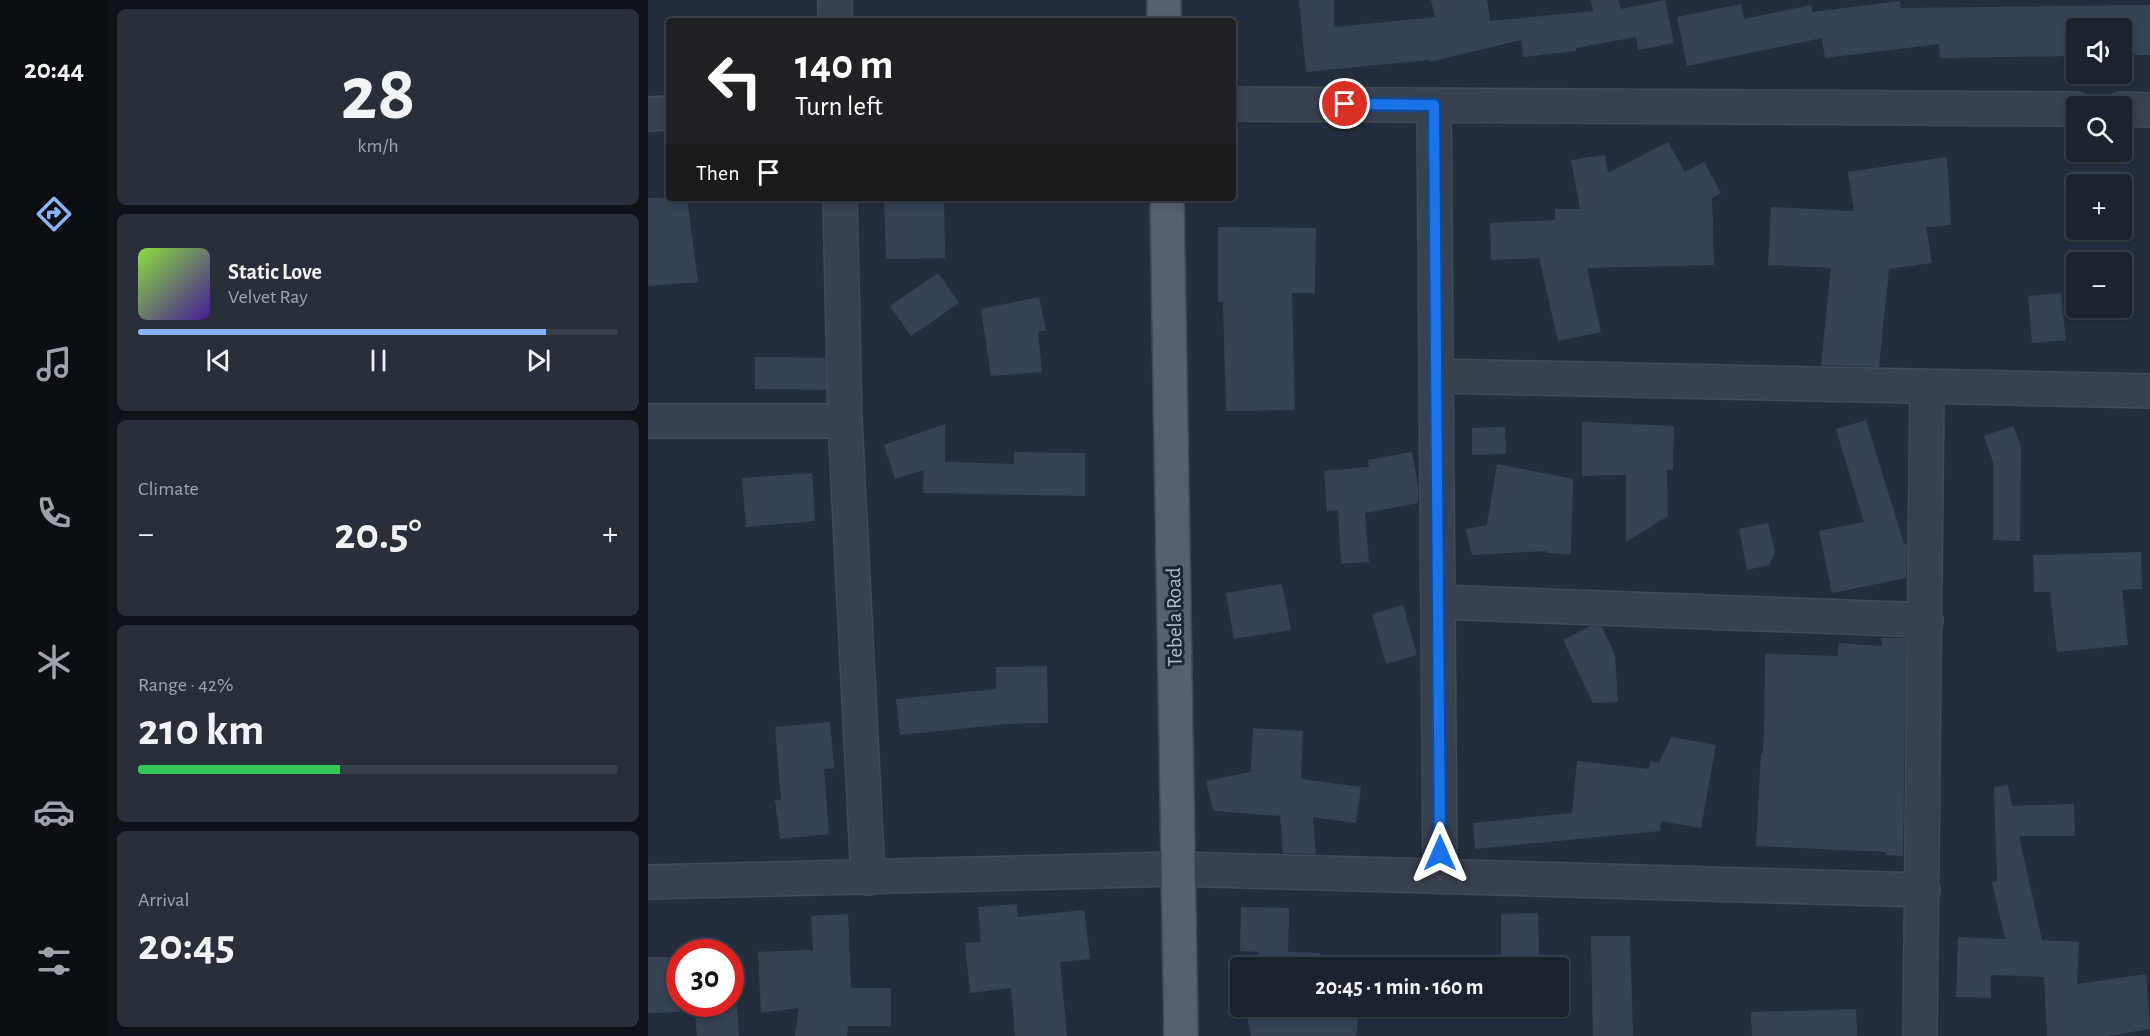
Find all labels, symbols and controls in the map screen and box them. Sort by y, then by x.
map controls [2066,18,2132,318]
button: sound [2066,18,2132,84]
icon: left [696,42,774,120]
text: 140 m [795,44,893,86]
text: 20:44 [24,56,84,83]
text: 28 [340,56,416,134]
pin [1319,78,1370,129]
icon: arrive [1328,87,1361,120]
text: Turn left [795,93,883,120]
button: search [2066,96,2132,162]
text: km/h [357,136,399,156]
icon: arrive [752,156,785,189]
text: Then [696,162,740,184]
button: + [2066,174,2132,240]
icon: directions [33,193,75,235]
button: − [2066,252,2132,318]
text: Static Love [228,261,322,283]
text: Velvet Ray [228,287,308,307]
icon: music [33,343,75,385]
icon: previous [202,344,235,377]
icon: pause [362,344,395,377]
icon: next [522,344,555,377]
text: Climate [138,479,199,499]
icon: phone [33,492,75,534]
text: 20.5° [334,512,422,557]
text: − [138,518,154,551]
text: + [602,518,618,551]
street label: Tebela Road [1163,567,1186,667]
icon: climate [33,641,75,683]
text: Range · 42% [138,675,233,695]
text: 210 km [138,708,264,753]
icon: car [33,791,75,833]
position arrow [1408,821,1472,885]
text: Arrival [138,890,189,910]
text: 20:45 [138,923,235,968]
speed limit sign: 30 [666,939,744,1017]
icon: filters [33,940,75,982]
text: 20:45 · 1 min · 160 m [1315,976,1484,998]

